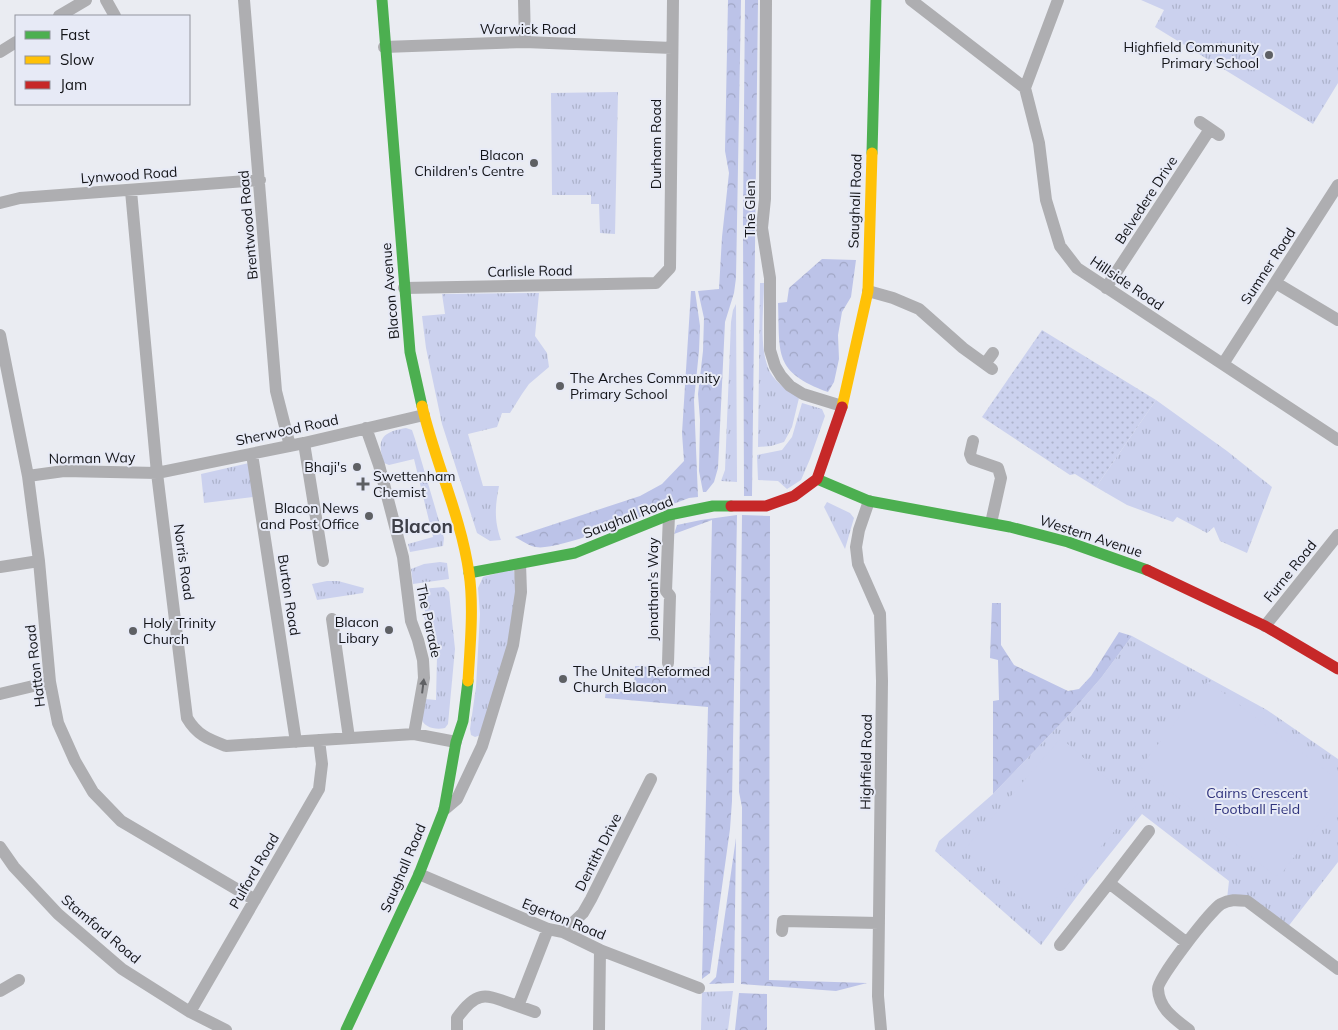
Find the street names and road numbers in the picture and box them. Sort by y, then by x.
street label: Warwick Road [480,20,576,38]
street label: Durham Road [647,99,665,189]
street label: Saughall Road [844,153,866,249]
street label: Belvedere Drive [1111,153,1181,247]
street label: Lynwood Road [80,163,178,187]
street label: Brentwood Road [234,170,262,280]
street label: The Glen [741,180,759,238]
street label: Sumner Road [1236,224,1300,308]
street label: Blacon Avenue [377,242,403,340]
street label: Hillside Road [1087,252,1167,314]
street label: Carlisle Road [487,261,573,281]
street label: Sherwood Road [234,410,340,450]
street label: Norman Way [49,448,136,468]
street label: Saughall Road [580,492,676,542]
street label: Western Avenue [1037,511,1145,561]
street label: Norris Road [170,523,198,601]
street label: Furne Road [1260,536,1320,606]
street label: Jonathan's Way [644,537,662,641]
street label: Burton Road [274,553,304,637]
street label: The Parade [412,583,446,659]
street label: Hatton Road [21,624,49,708]
street label: Highfield Road [856,714,876,810]
street label: Dentith Drive [571,810,625,894]
street label: Saughall Road [376,821,430,915]
street label: Pulford Road [225,830,283,912]
street label: Stamford Road [58,891,144,967]
street label: Egerton Road [520,894,608,944]

